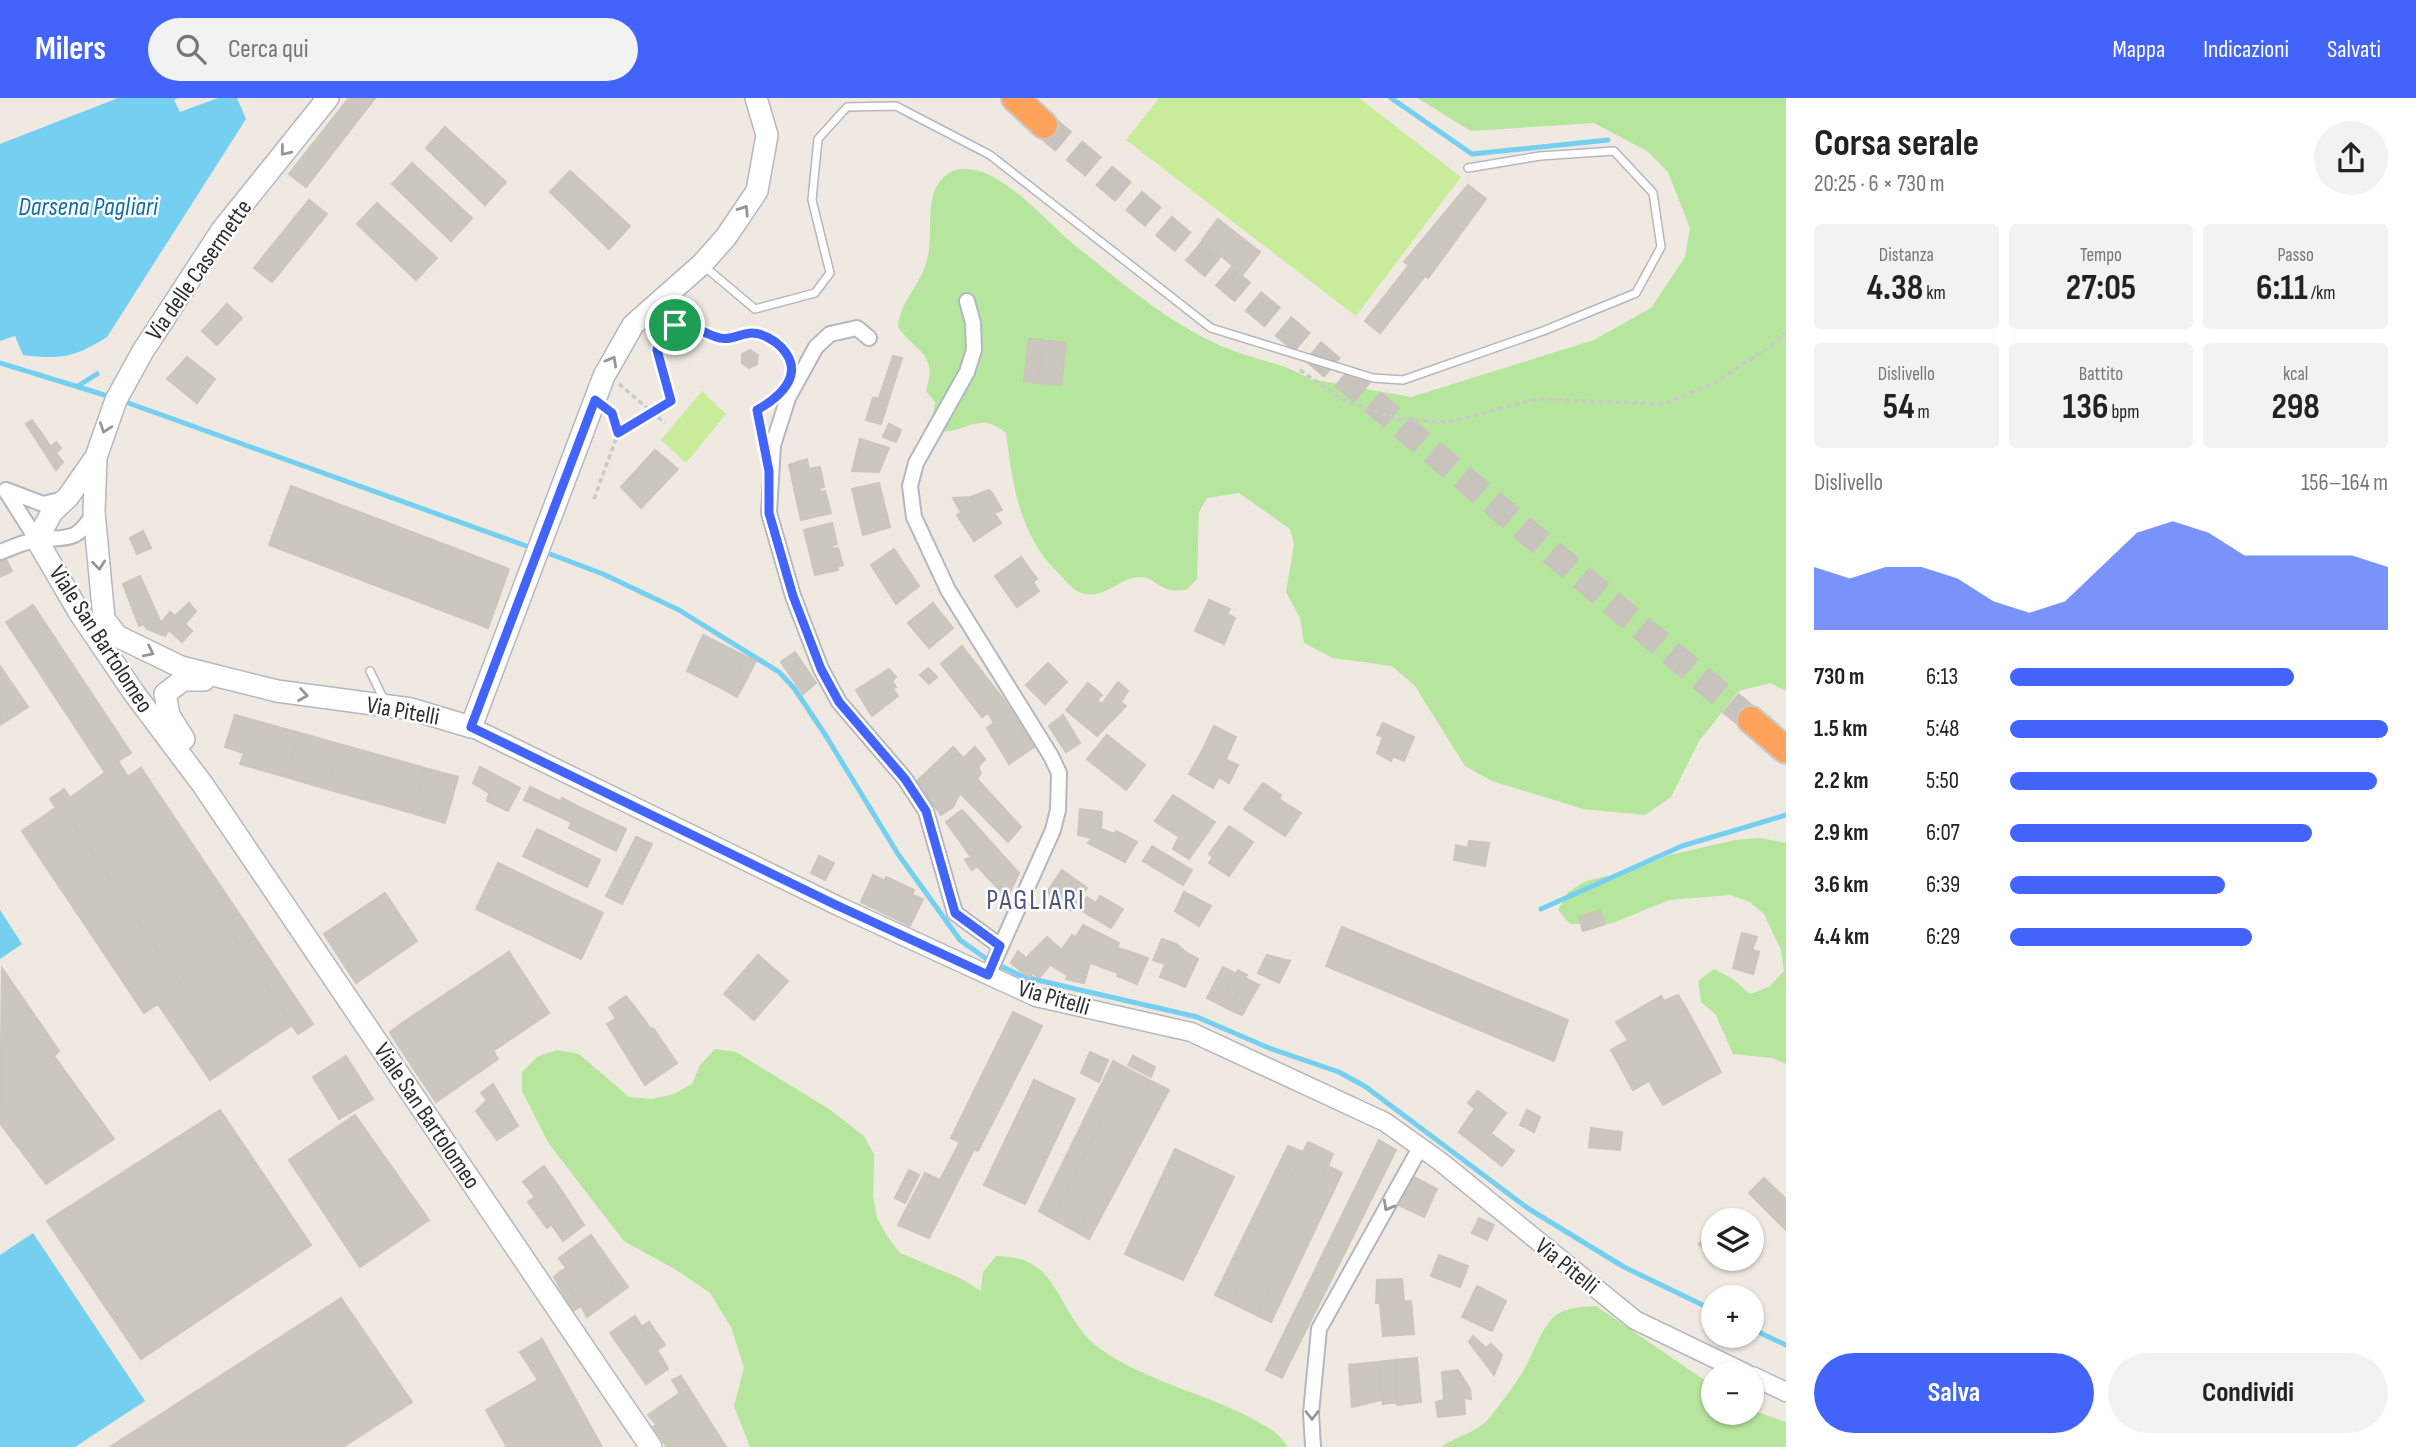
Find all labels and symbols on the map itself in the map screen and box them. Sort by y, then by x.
one-way arrow [281,144,294,156]
water label: Darsena Pagliari [18,192,159,223]
street label: Via delle Casermette [140,194,258,346]
one-way arrow [735,205,748,218]
pin [645,295,705,355]
one-way arrow [604,356,617,369]
one-way arrow [100,422,114,434]
street label: Viale San Bartolomeo [43,560,159,718]
one-way arrow [91,560,106,571]
one-way arrow [142,643,154,657]
one-way arrow [297,687,309,702]
street label: Via Pitelli [364,690,442,732]
district label: PAGLIARI [986,884,1086,917]
street label: Via Pitelli [1015,974,1093,1022]
street label: Viale San Bartolomeo [368,1038,486,1194]
one-way arrow [1382,1199,1396,1211]
street label: Via Pitelli [1529,1232,1605,1300]
one-way arrow [1304,1411,1320,1421]

